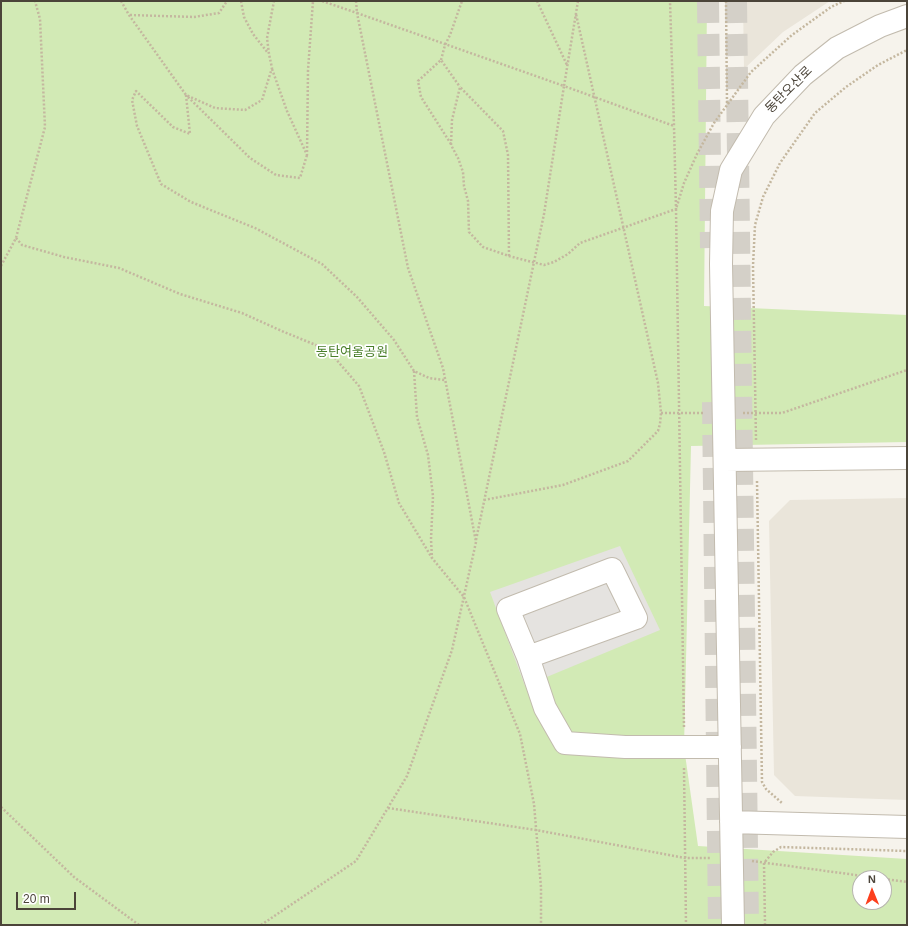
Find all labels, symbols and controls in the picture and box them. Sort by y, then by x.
street label: 동탄오산로 [762,63,816,117]
park label: 동탄여울공원 [316,344,388,360]
north arrow [852,870,892,910]
text: N [868,873,876,885]
scale bar [18,884,78,910]
text: 20 m [23,892,50,906]

